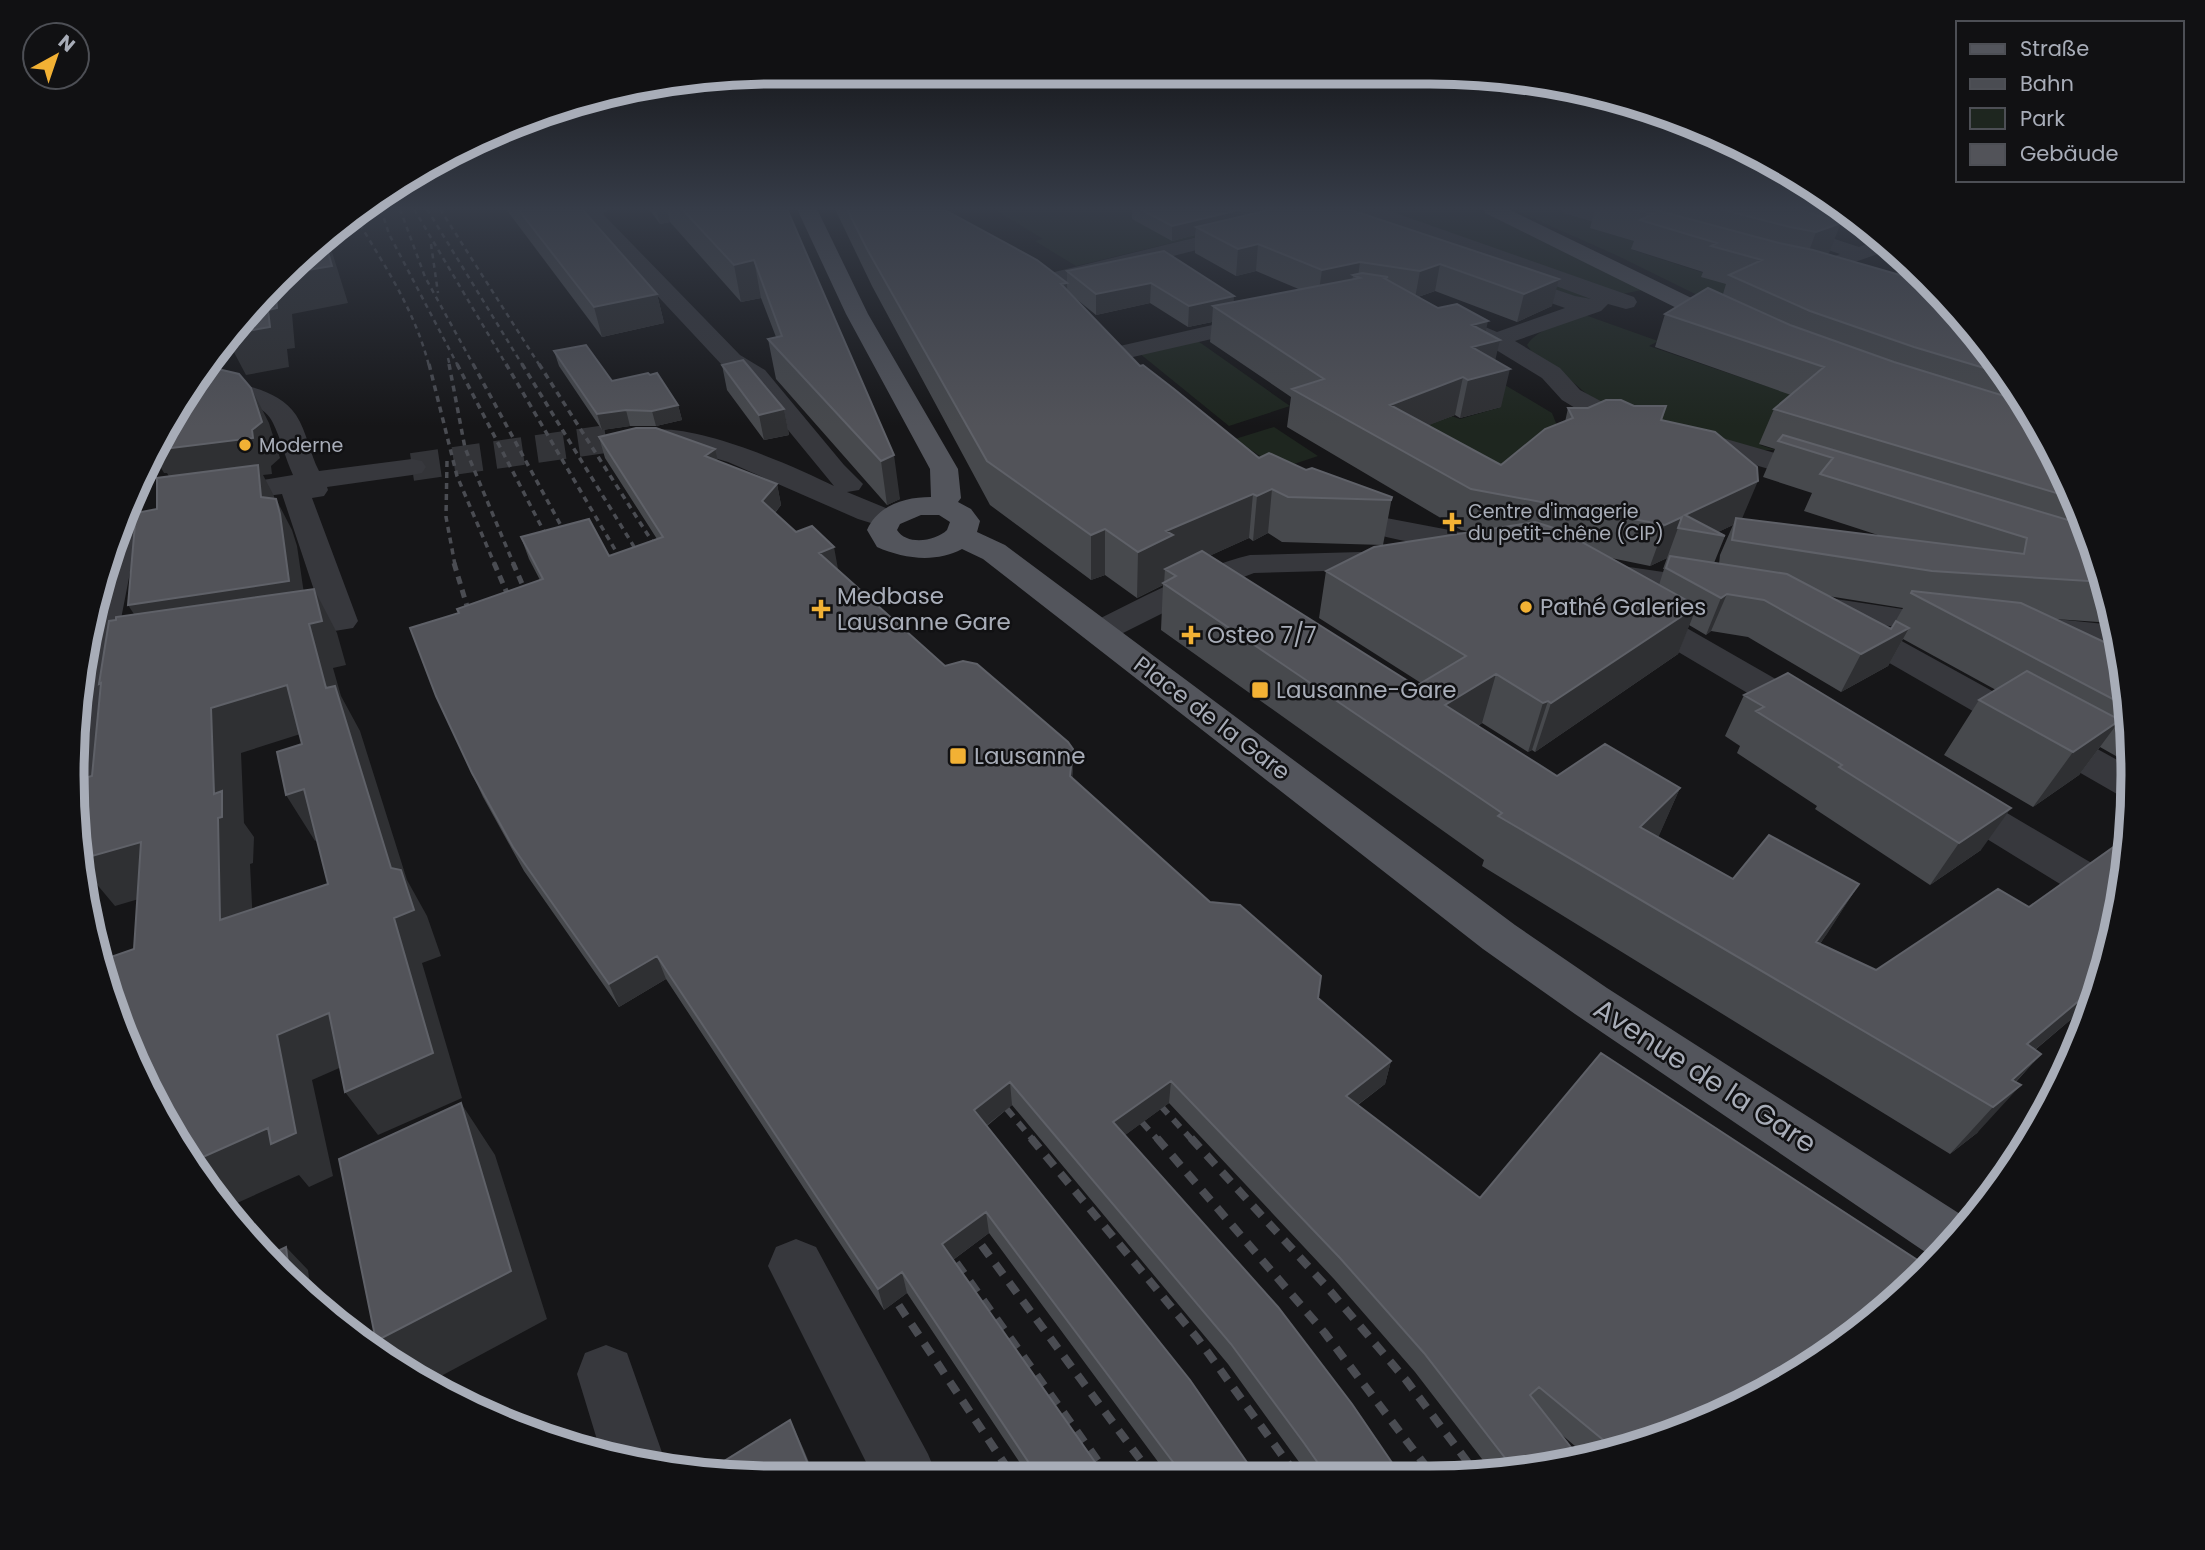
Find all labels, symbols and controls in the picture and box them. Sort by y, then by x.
north arrow [21,21,91,91]
legend [1956,21,2184,182]
text: N [52,28,81,58]
text: Straße [2020,34,2089,63]
text: Bahn [2020,69,2074,98]
text: Park [2020,104,2065,133]
text: Gebäude [2020,139,2118,168]
place label: Moderne [259,432,343,459]
marker: Moderne [237,437,253,453]
place label: Centre d'imagerie du petit-chêne (CIP) [1468,498,1664,547]
marker: Centre d'imagerie du petit-chêne (CIP) [1442,512,1462,532]
place label: Medbase Lausanne Gare [837,580,1011,638]
place label: Pathé Galeries [1540,591,1706,623]
marker: Medbase Lausanne Gare [811,599,831,619]
marker: Pathé Galeries [1518,599,1534,615]
place label: Osteo 7/7 [1207,619,1317,651]
marker: Osteo 7/7 [1181,625,1201,645]
street label: Place de la Gare [1127,649,1297,787]
place label: Lausanne-Gare [1276,674,1456,706]
marker: Lausanne-Gare [1250,680,1270,700]
place label: Lausanne [974,740,1085,772]
marker: Lausanne [948,746,968,766]
street label: Avenue de la Gare [1586,989,1824,1163]

